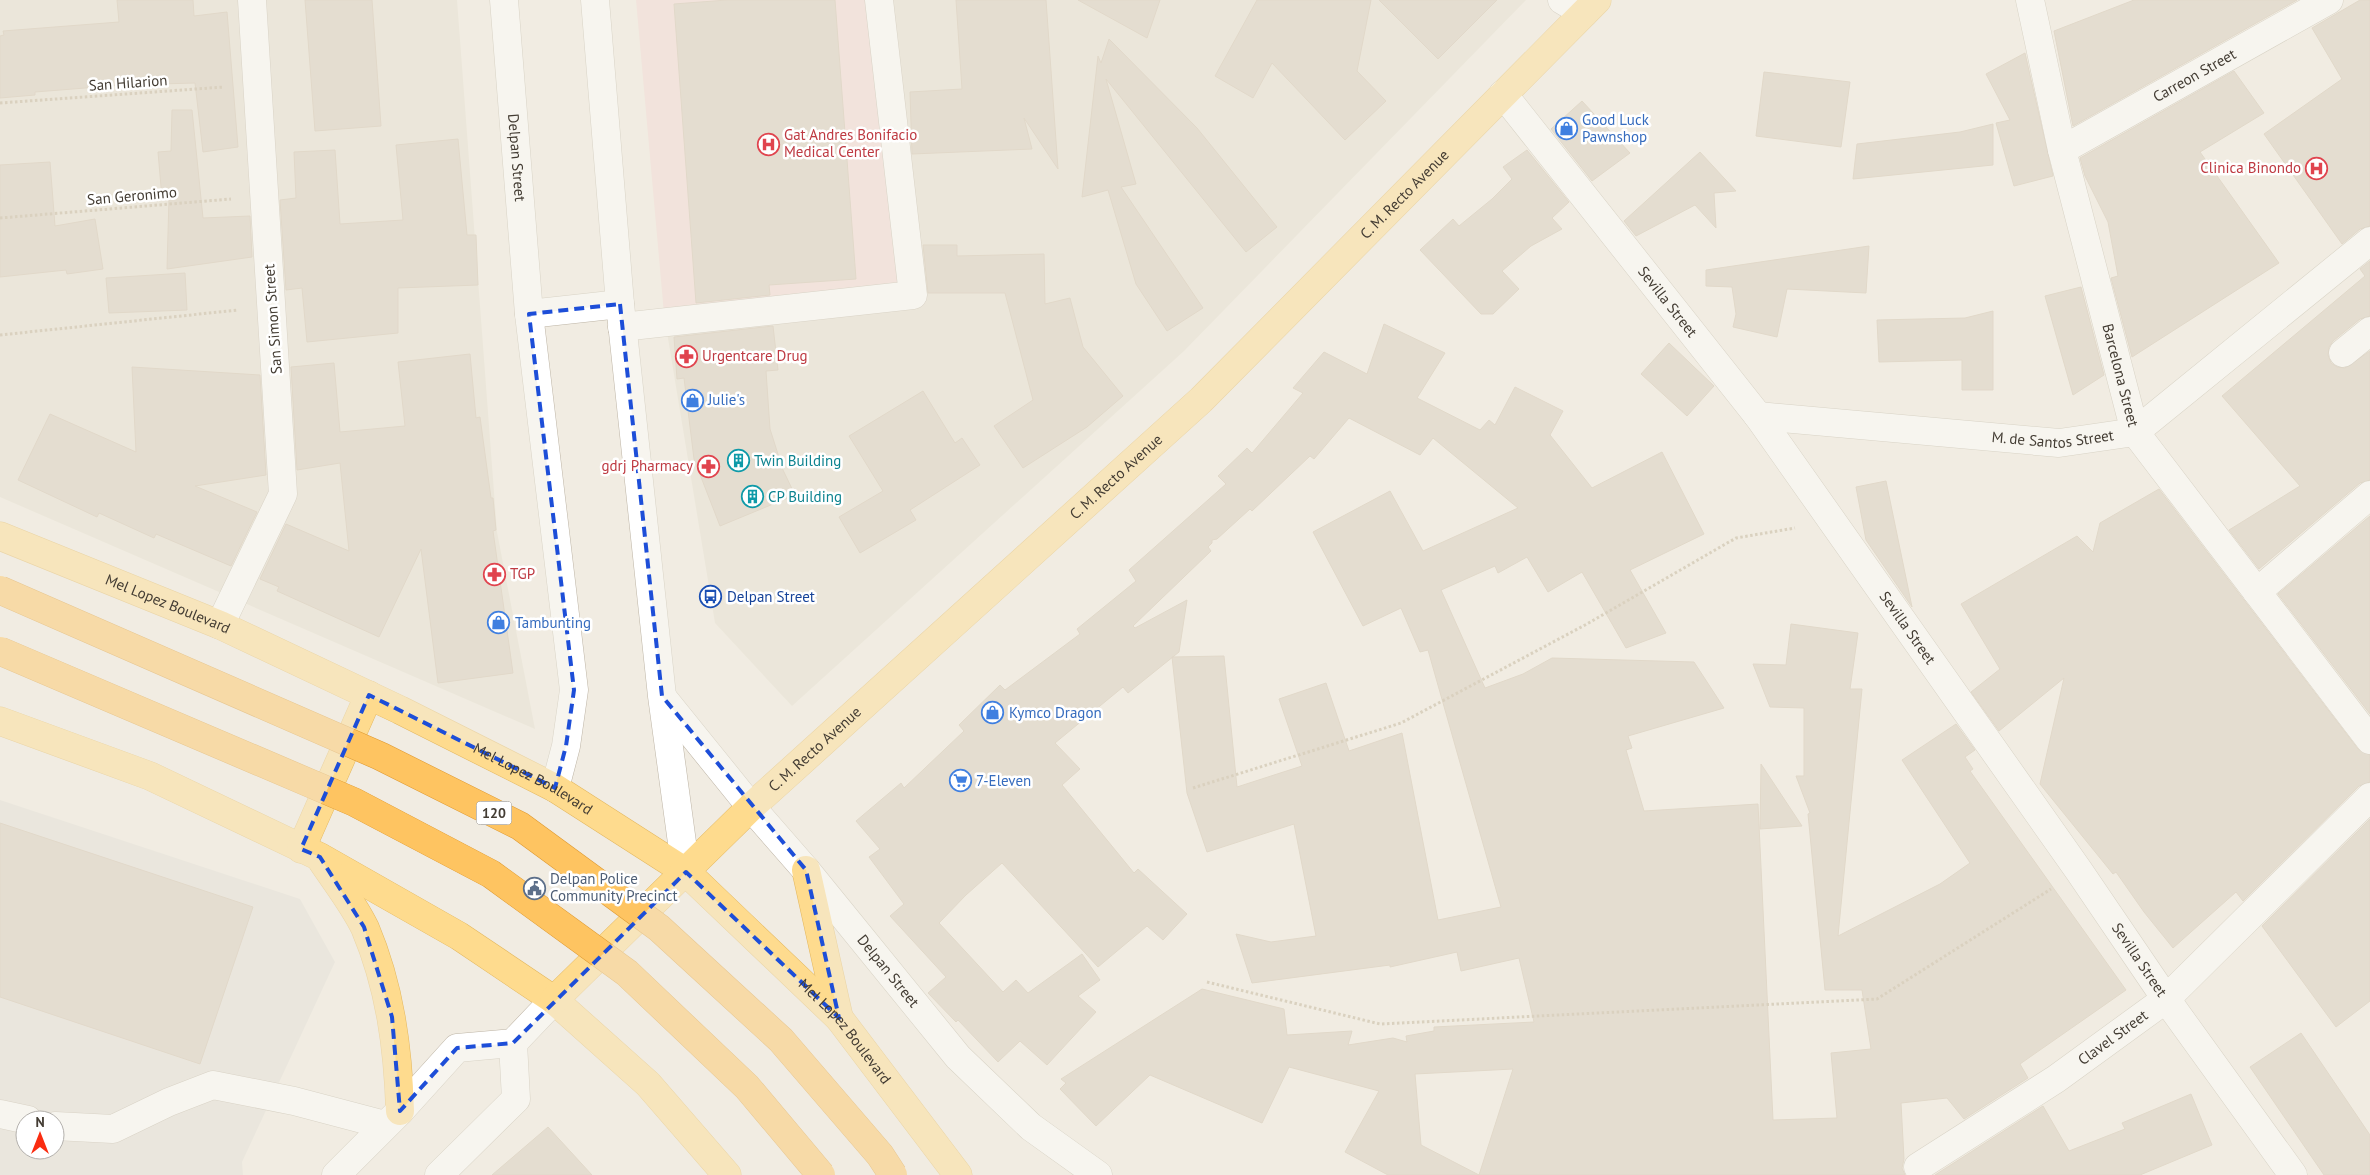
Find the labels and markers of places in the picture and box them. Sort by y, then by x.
place label: Good Luck Pawnshop [1582,110,1650,146]
shop icon: Good Luck Pawnshop [1554,117,1578,141]
place label: Gat Andres Bonifacio Medical Center [784,125,917,161]
hospital icon: Gat Andres Bonifacio Medical Center [756,132,780,156]
hospital icon: Clinica Binondo [2305,156,2329,180]
place label: Clinica Binondo [2200,158,2301,177]
pharmacy icon: Urgentcare Drug [674,344,698,368]
place label: Urgentcare Drug [702,346,808,365]
shop icon: Julie's [680,388,704,412]
place label: Julie's [707,390,745,409]
building icon: Twin Building [726,449,750,473]
place label: Twin Building [754,451,841,470]
pharmacy icon: gdrj Pharmacy [697,454,721,478]
place label: gdrj Pharmacy [601,456,693,475]
building icon: CP Building [740,485,764,509]
place label: CP Building [768,487,842,506]
pharmacy icon: TGP [482,562,506,586]
place label: TGP [510,564,535,583]
bus stop icon: Delpan Street [699,585,723,609]
place label: Delpan Street [727,587,815,606]
shop icon: Tambunting [487,611,511,635]
place label: Tambunting [515,613,591,632]
shop icon: Kymco Dragon [981,701,1005,725]
place label: Kymco Dragon [1009,703,1102,722]
supermarket icon: 7-Eleven [948,769,972,793]
place label: 7-Eleven [976,771,1031,790]
place label: Delpan Police Community Precinct [550,869,678,905]
public building icon: Delpan Police Community Precinct [522,876,546,900]

